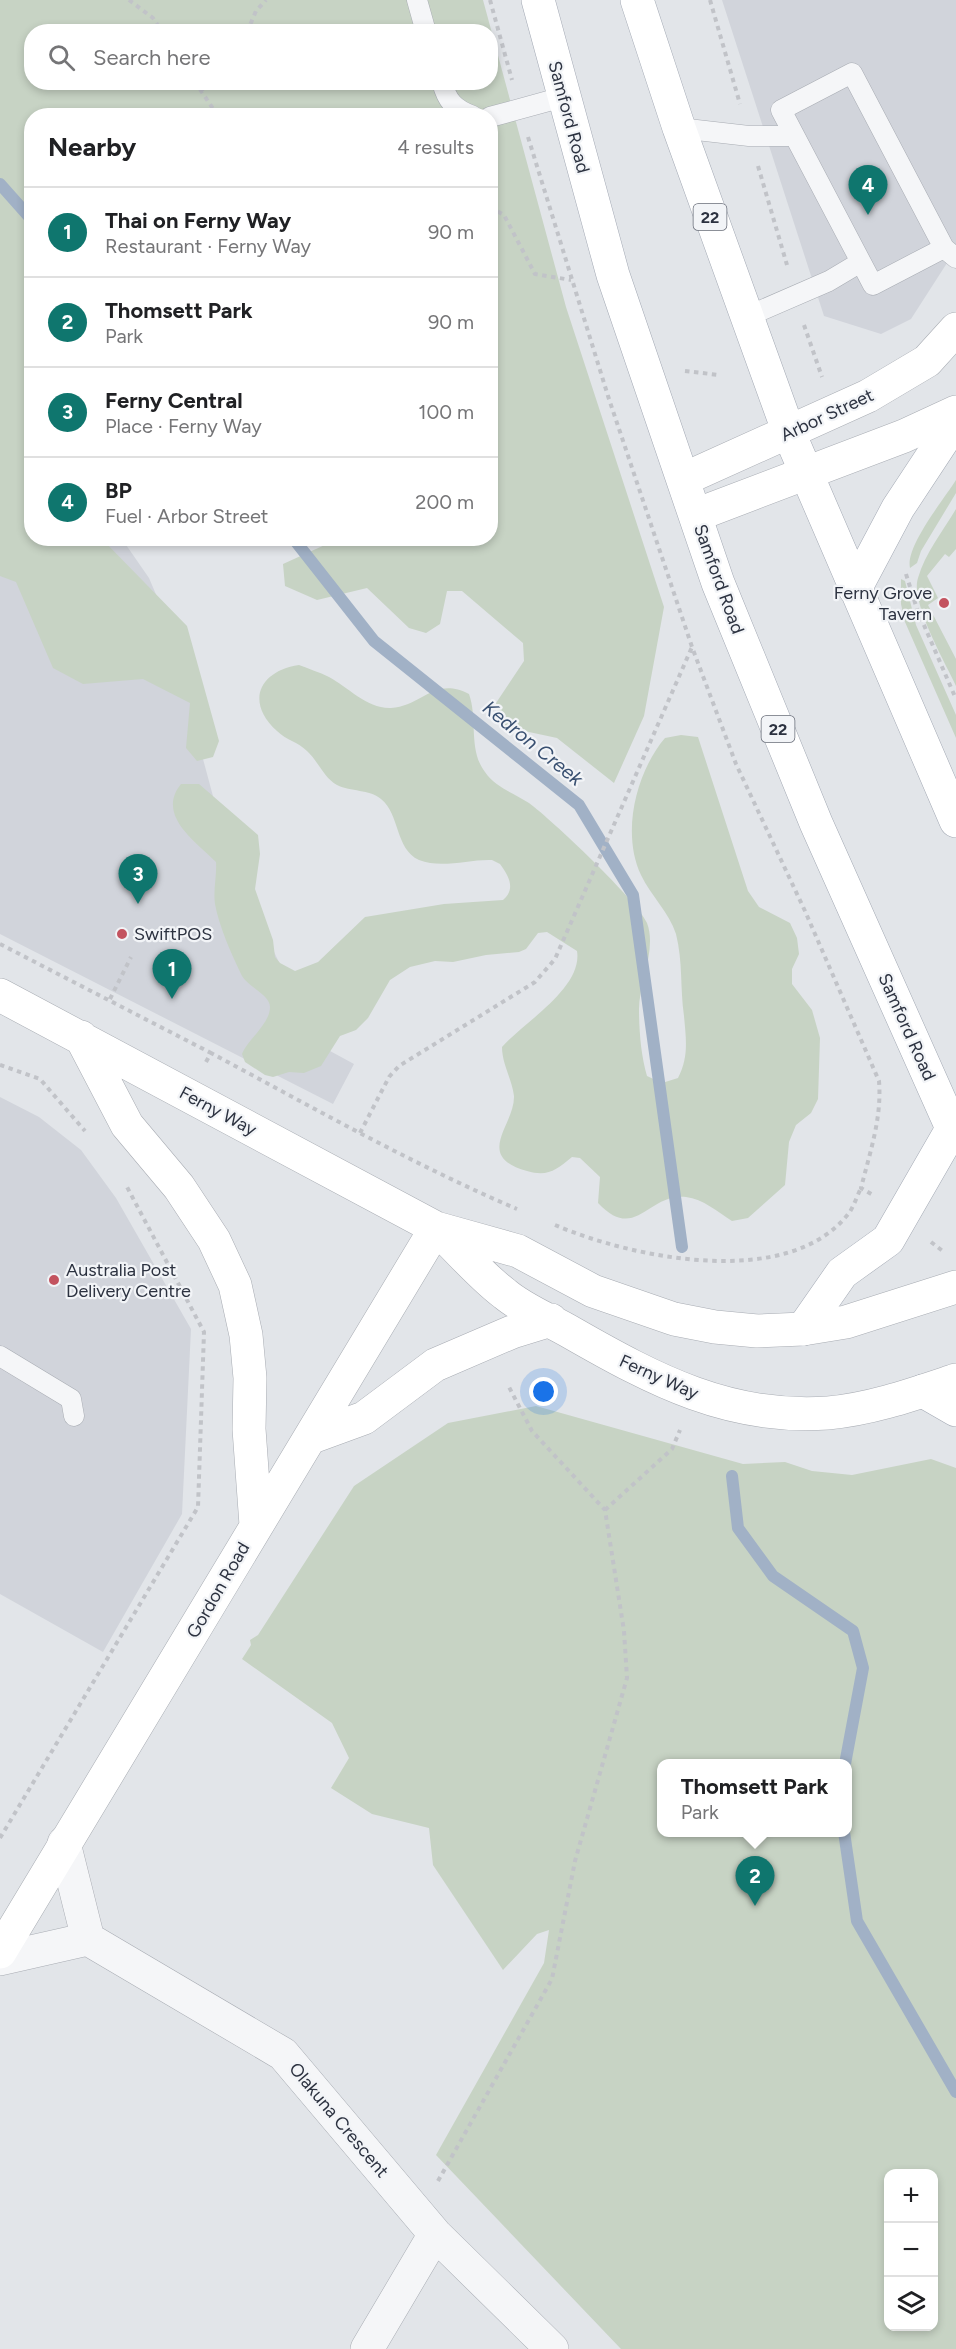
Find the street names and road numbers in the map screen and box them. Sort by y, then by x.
street label: Samford Road [543,59,595,175]
road number: 22 [694,204,726,230]
street label: Arbor Street [777,384,877,446]
street label: Samford Road [689,521,749,637]
road number: 22 [762,716,794,742]
street label: Samford Road [874,970,940,1084]
street label: Ferny Way [176,1081,261,1141]
street label: Ferny Way [616,1350,703,1404]
street label: Gordon Road [182,1538,254,1642]
street label: Olakuna Crescent [285,2058,394,2182]

